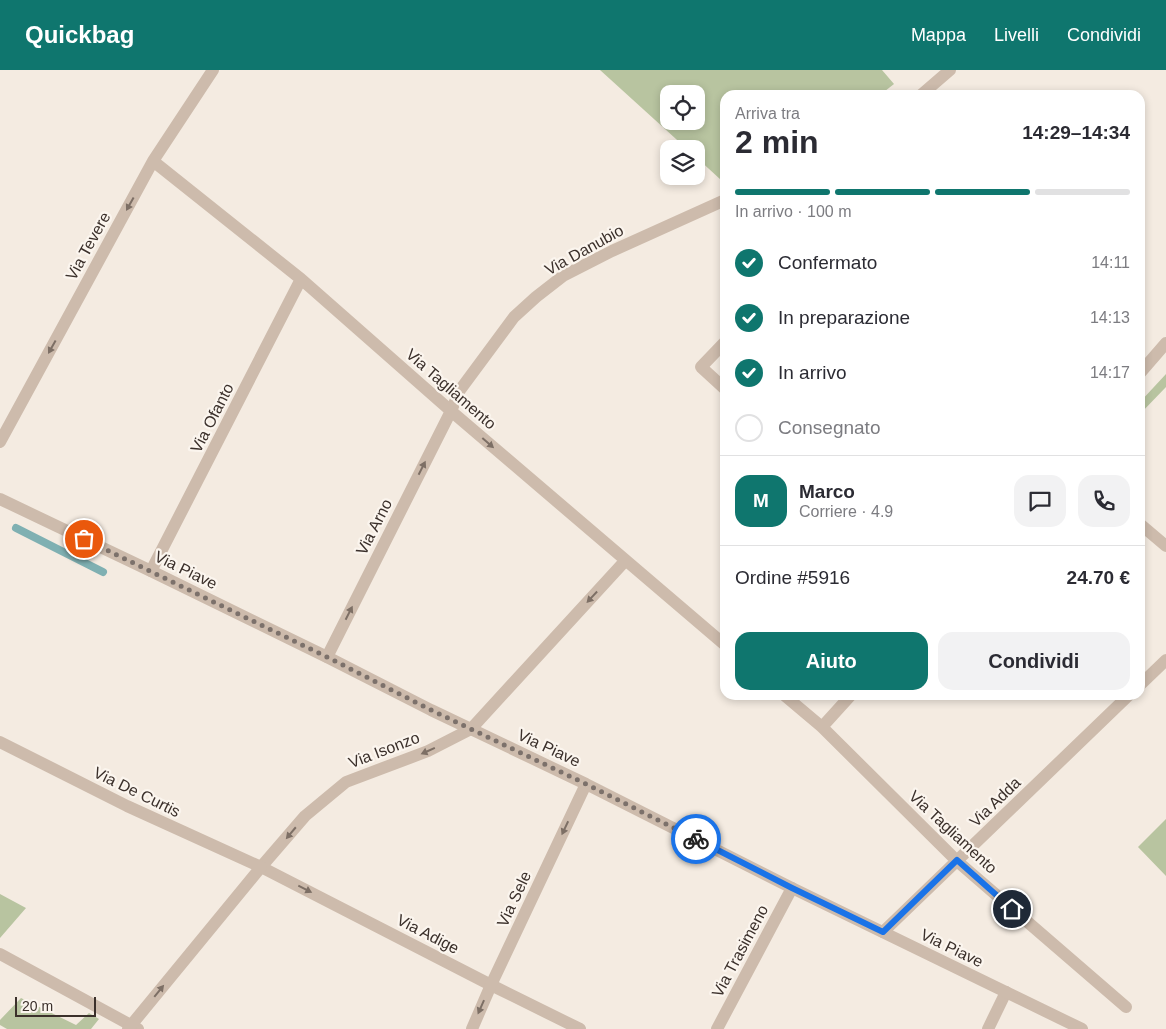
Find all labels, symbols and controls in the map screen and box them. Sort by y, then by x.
text: Quickbag [25,21,134,48]
text: Mappa [911,25,966,45]
text: Livelli [994,25,1039,45]
text: Condividi [1067,25,1141,45]
map controls [660,85,705,185]
button: locate [660,85,705,130]
text: Arriva tra [735,105,800,122]
text: 14:29–14:34 [1022,122,1130,143]
text: 2 min [735,124,819,160]
button: layers [660,140,705,185]
one-way arrow [125,197,134,211]
text: In arrivo · 100 m [735,203,851,220]
street label: Via Tevere [62,209,114,283]
street label: Via Danubio [542,221,626,278]
icon: check [735,249,763,277]
text: Confermato [778,252,877,273]
text: 14:11 [1091,254,1130,271]
icon: check [735,304,763,332]
text: In preparazione [778,307,910,328]
text: 14:13 [1090,309,1130,326]
one-way arrow [48,339,56,354]
street label: Via Tagliamento [403,345,499,433]
icon: check [735,359,763,387]
text: In arrivo [778,362,847,383]
text: 14:17 [1090,364,1130,381]
street label: Via Ofanto [187,380,237,455]
text: Consegnato [778,417,880,438]
one-way arrow [482,437,494,448]
one-way arrow [418,461,426,475]
button: chat [1014,475,1066,527]
button: phone [1078,475,1130,527]
text: Marco [799,481,855,502]
text: M [753,490,769,511]
street label: Via Arno [353,496,395,558]
text: Corriere · 4.9 [799,503,893,520]
pin [63,518,105,560]
icon: bag [70,525,98,553]
street label: Via Piave [152,548,220,592]
text: Ordine #5916 [735,567,850,588]
text: 24.70 € [1067,567,1130,588]
one-way arrow [586,590,598,602]
one-way arrow [345,606,353,620]
button: Aiuto [735,632,928,690]
button: Condividi [938,632,1130,690]
street label: Via Piave [515,726,583,770]
street label: Via Isonzo [346,729,422,771]
one-way arrow [421,747,435,755]
street label: Via De Curtis [91,764,183,820]
street label: Via Adda [966,774,1024,830]
street label: Via Tagliamento [906,787,1000,877]
courier [671,814,721,864]
one-way arrow [561,821,569,835]
icon: bike [682,825,710,853]
one-way arrow [285,826,296,839]
street label: Via Sele [494,868,534,929]
one-way arrow [298,885,312,893]
pin [991,888,1033,930]
icon: home [998,895,1026,923]
street label: Via Trasimeno [709,902,771,1000]
street label: Via Adige [394,911,462,957]
street label: Via Piave [918,926,986,970]
one-way arrow [154,985,165,998]
scale bar [15,994,96,1017]
text: 20 m [22,998,53,1014]
one-way arrow [477,1000,485,1014]

